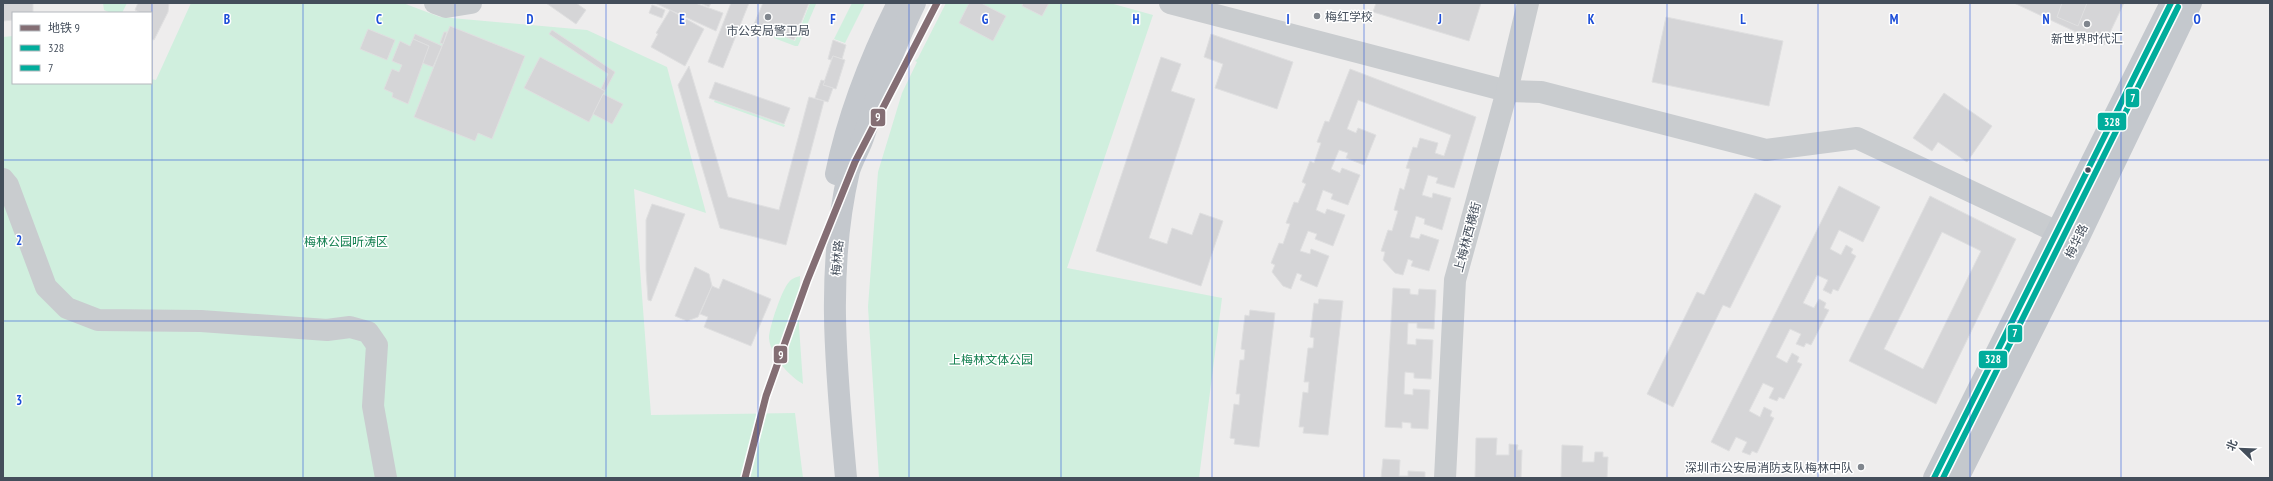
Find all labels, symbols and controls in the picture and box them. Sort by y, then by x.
place label: 梅红学校 [1325,9,1373,24]
text: B [224,11,230,28]
text: C [376,11,382,28]
text: D [527,11,534,28]
text: E [679,11,685,28]
text: F [830,11,836,28]
text: G [982,11,989,28]
text: H [1133,11,1140,28]
text: I [1286,11,1290,28]
marker: 梅红学校 [1312,11,1322,21]
text: J [1437,11,1442,28]
text: K [1588,11,1595,28]
text: L [1740,11,1746,28]
text: M [1890,11,1899,28]
text: N [2042,11,2050,28]
text: O [2193,11,2201,28]
legend [12,12,152,84]
marker: 市公安局警卫局 [763,12,773,22]
marker: 新世界时代汇 [2082,19,2092,29]
text: 地铁 9 [48,20,80,35]
place label: 市公安局警卫局 [726,23,810,38]
place label: 新世界时代汇 [2051,31,2123,46]
text: 328 [48,40,64,55]
text: 7 [48,60,53,75]
line badge: 7 [2125,88,2140,108]
text: 7 [2130,91,2136,105]
line badge: 9 [870,108,886,127]
text: 9 [875,110,881,124]
line badge: 328 [2097,112,2127,131]
text: 328 [2104,115,2120,129]
unlabelled marker [2083,165,2093,175]
street label: 上梅林西横街 [1450,200,1484,274]
street label: 梅华路 [2061,222,2091,260]
text: 2 [16,232,22,249]
park label: 梅林公园听涛区 [304,234,388,249]
street label: 梅林路 [828,239,846,277]
line badge: 7 [2007,324,2023,343]
text: 7 [2012,326,2018,340]
line badge: 9 [773,345,788,364]
text: 9 [778,348,784,362]
line badge: 328 [1978,350,2008,369]
park label: 上梅林文体公园 [949,352,1033,367]
text: 328 [1985,352,2001,366]
text: 3 [16,392,22,409]
north arrow [2221,429,2261,469]
text: 北 [2223,437,2240,453]
place label: 深圳市公安局消防支队梅林中队 [1685,460,1853,475]
marker: 深圳市公安局消防支队梅林中队 [1856,462,1866,472]

